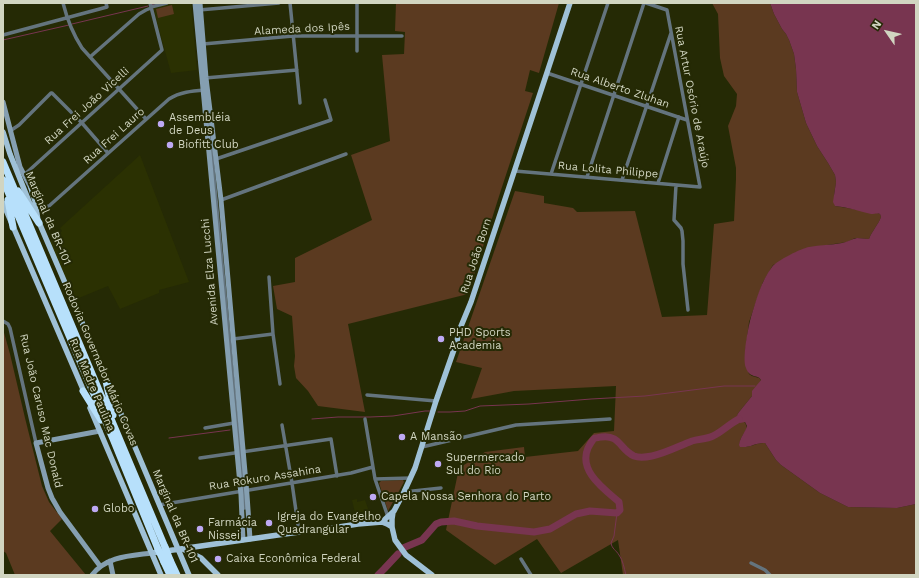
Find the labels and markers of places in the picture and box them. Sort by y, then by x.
place label: Assembléia de Deus [169,111,230,137]
marker: Assembléia de Deus [156,119,166,129]
place label: Biofitt Club [178,138,239,152]
marker: Biofitt Club [165,140,175,150]
place label: PHD Sports Academia [449,326,511,352]
marker: PHD Sports Academia [436,334,446,344]
place label: A Mansão [410,430,462,444]
marker: A Mansão [397,432,407,442]
place label: Supermercado Sul do Rio [446,451,525,477]
marker: Supermercado Sul do Rio [433,459,443,469]
place label: Capela Nossa Senhora do Parto [381,490,551,504]
marker: Capela Nossa Senhora do Parto [368,492,378,502]
place label: Globo [103,502,134,516]
marker: Globo [90,504,100,514]
place label: Igreja do Evangelho Quadrangular [277,510,381,536]
place label: Farmácia Nissei [208,516,257,542]
marker: Igreja do Evangelho Quadrangular [264,518,274,528]
marker: Farmácia Nissei [195,524,205,534]
place label: Caixa Econômica Federal [226,552,361,566]
marker: Caixa Econômica Federal [213,554,223,564]

